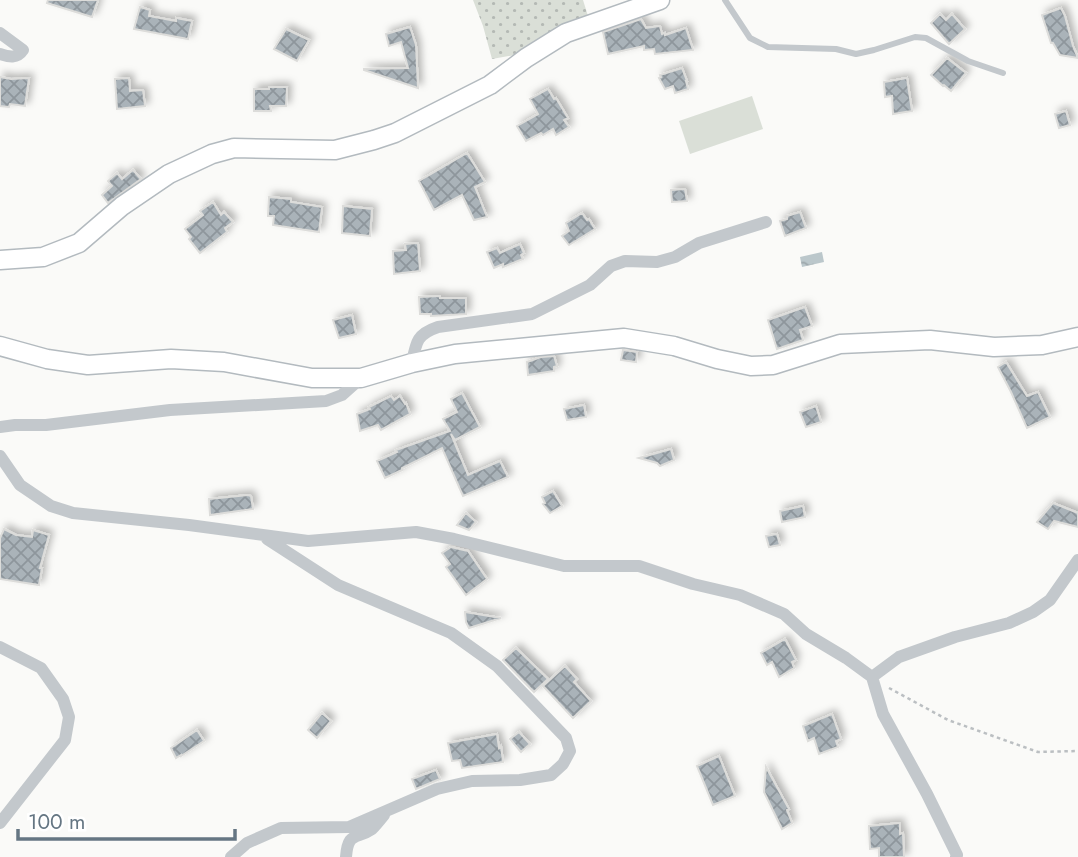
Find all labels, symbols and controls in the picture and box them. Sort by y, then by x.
scale bar [18,798,234,842]
text: 100 m [28,807,85,837]

